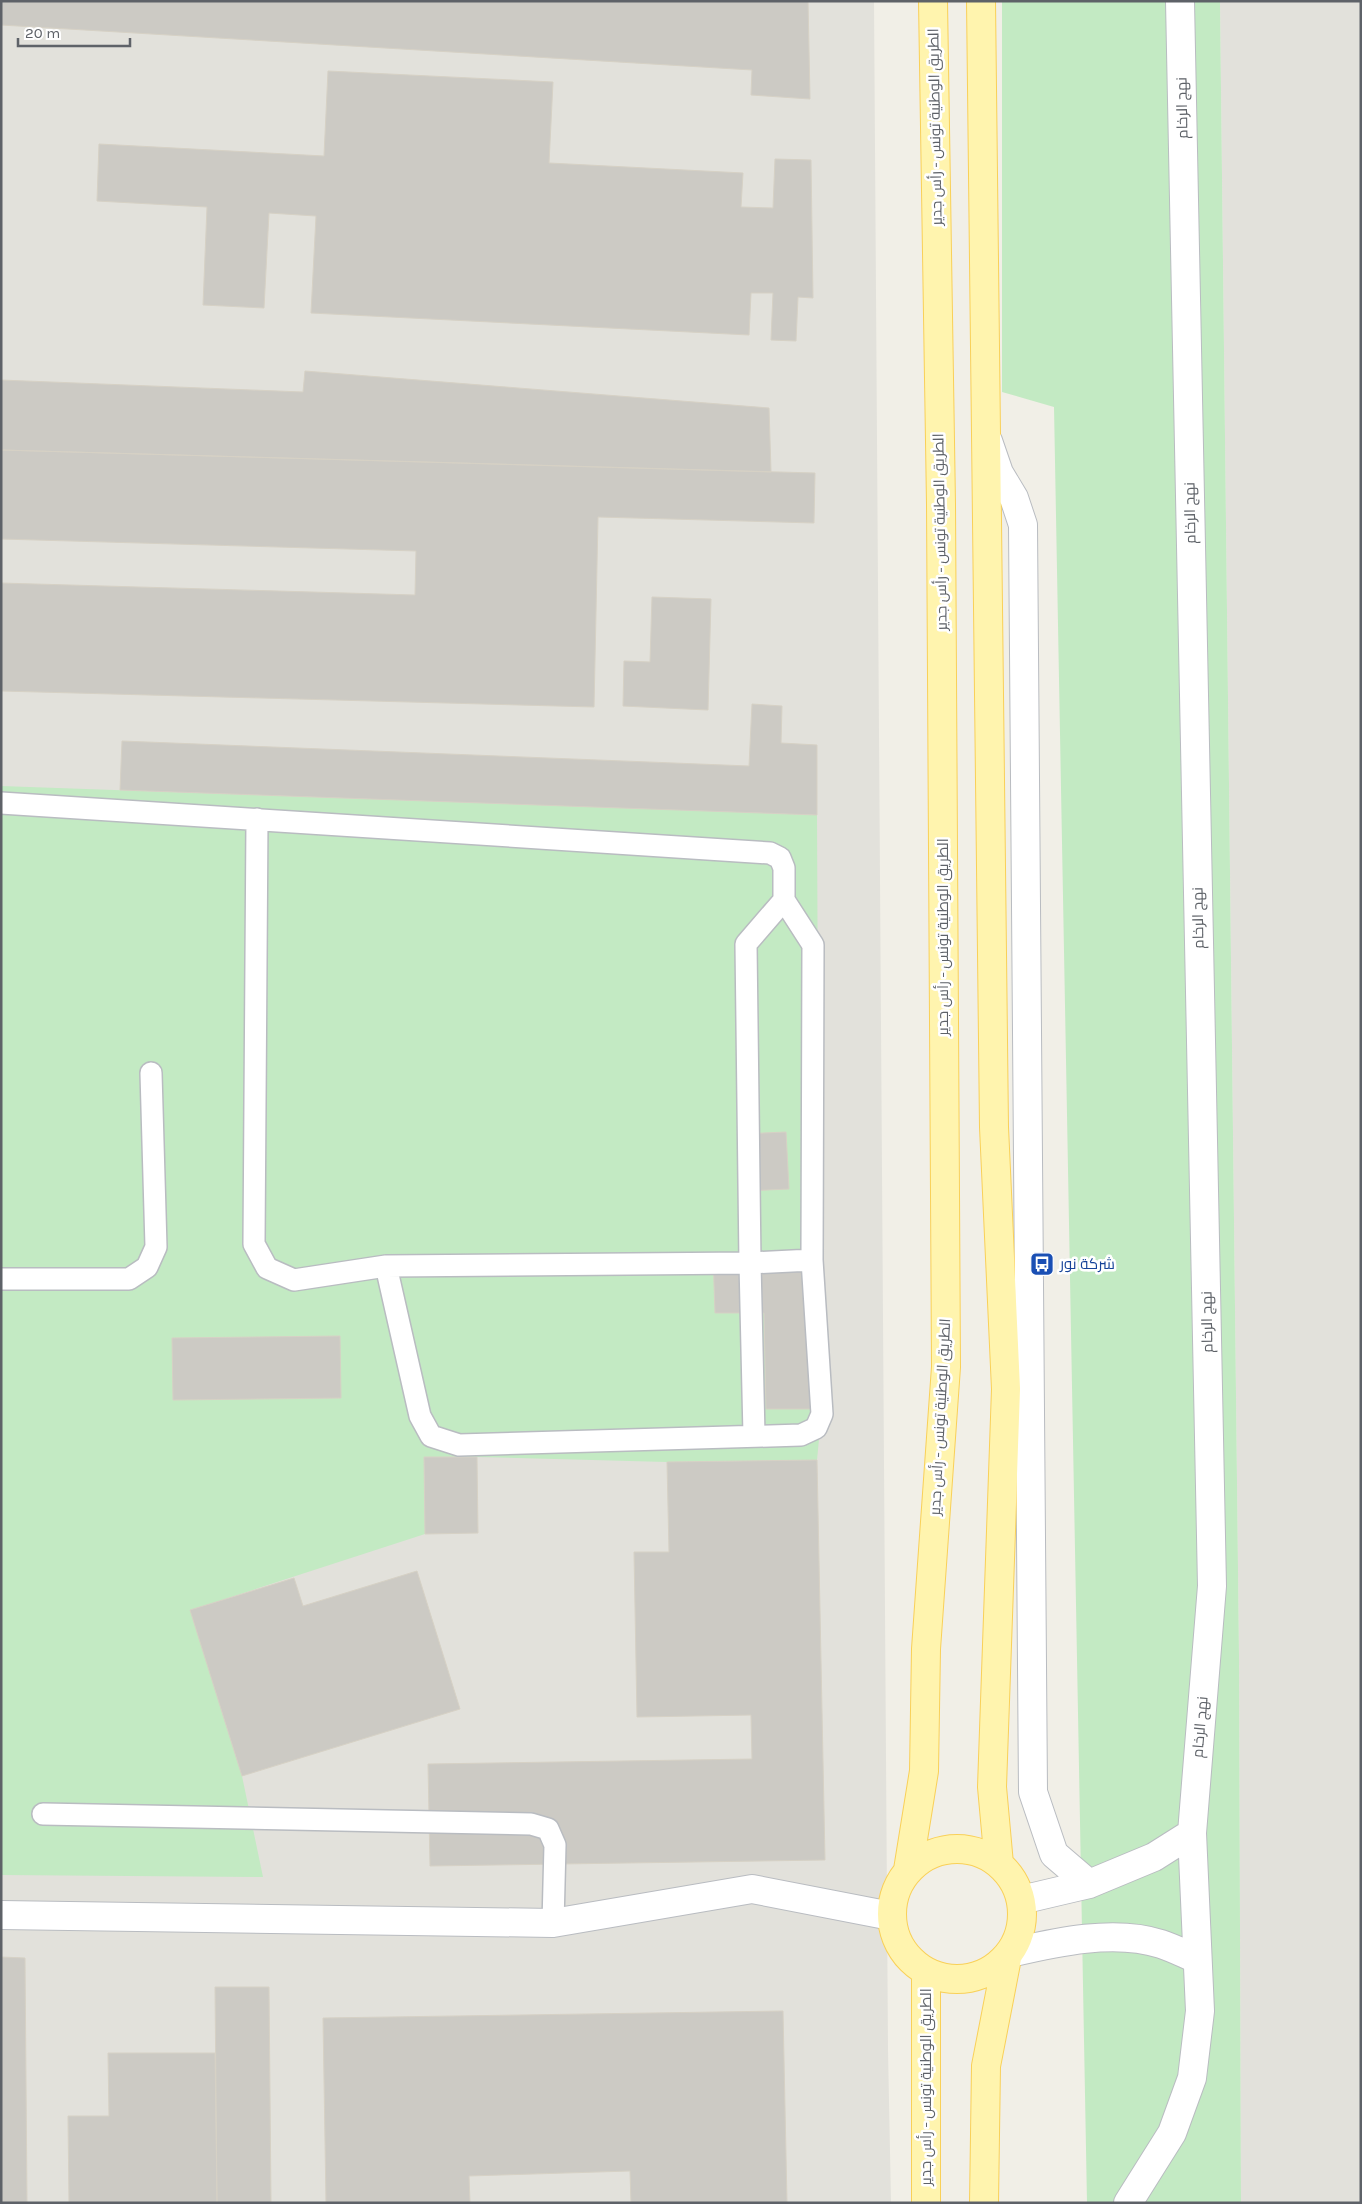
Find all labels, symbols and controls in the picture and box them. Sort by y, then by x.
scale bar [18,15,130,47]
text: 20 m [25,24,60,42]
street label: الطريق الوطنية تونس - رأس جدير [923,28,947,227]
street label: نهج الرخام [1172,77,1194,139]
street label: الطريق الوطنية تونس - رأس جدير [928,433,952,632]
street label: نهج الرخام [1180,482,1202,544]
street label: الطريق الوطنية تونس - رأس جدير [933,838,953,1037]
street label: نهج الرخام [1188,887,1210,949]
bus stop icon: شركة نور [1029,1251,1055,1277]
place label: شركة نور [1059,1255,1115,1273]
street label: نهج الرخام [1197,1291,1219,1353]
street label: الطريق الوطنية تونس - رأس جدير [925,1318,955,1517]
street label: نهج الرخام [1188,1695,1214,1759]
street label: الطريق الوطنية تونس - رأس جدير [916,1988,936,2187]

